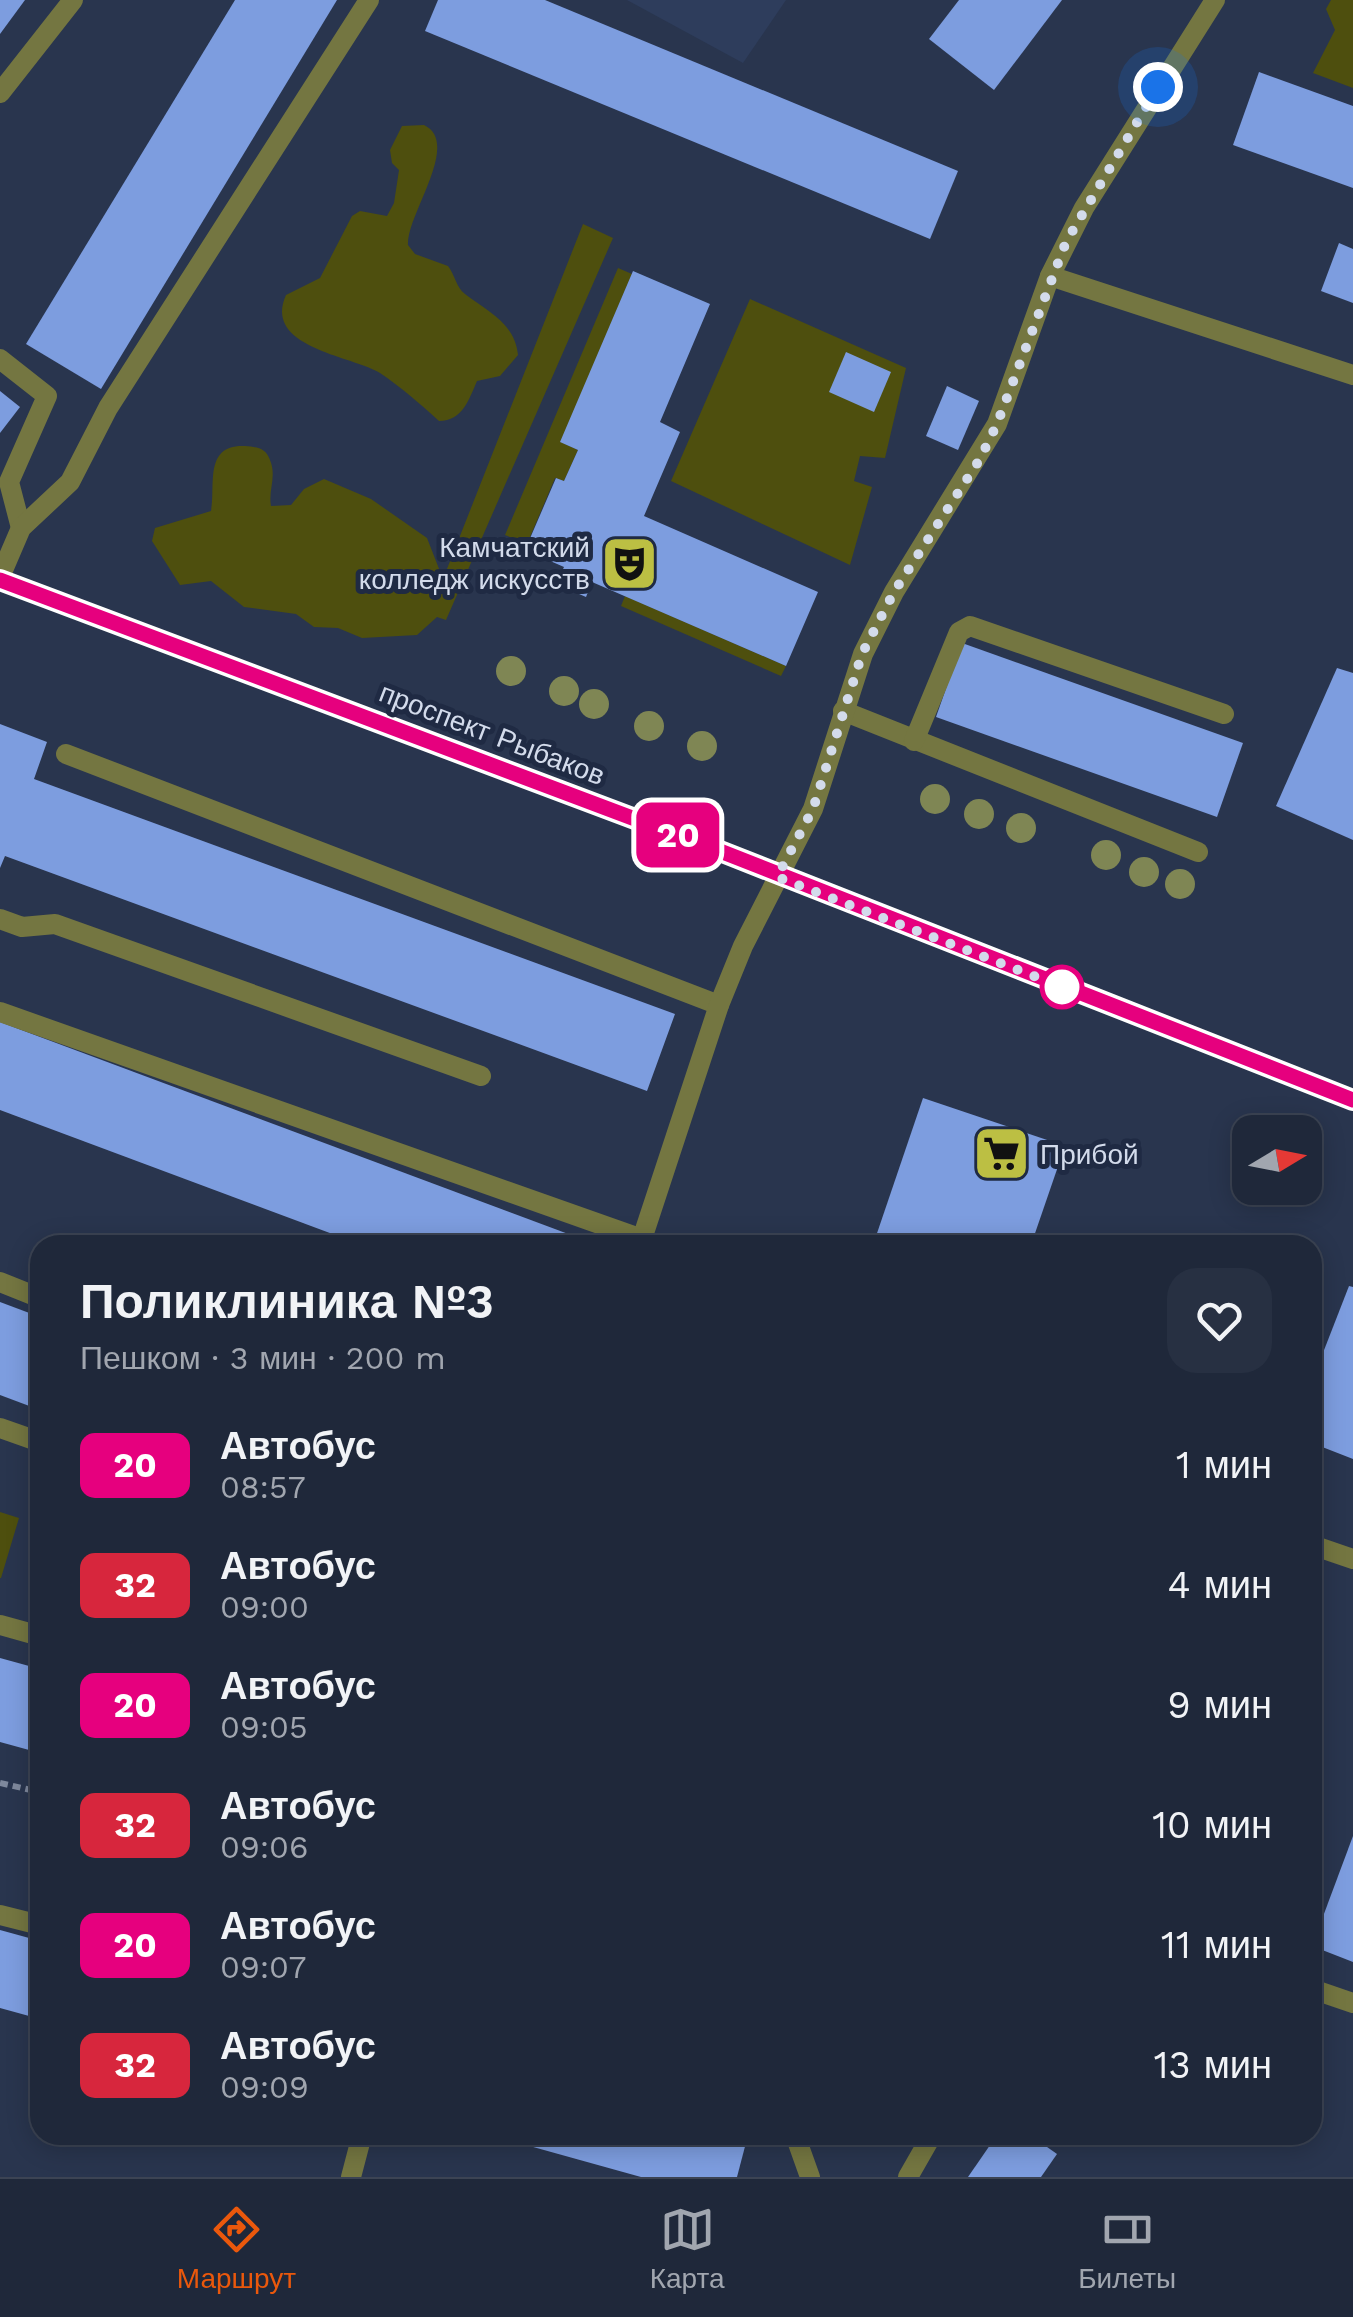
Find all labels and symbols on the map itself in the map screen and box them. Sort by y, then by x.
your location [1133,62,1183,112]
place label: Камчатский колледж искусств [359,531,590,596]
theatre icon: Камчатский колледж искусств [599,533,659,593]
street label: проспект Рыбаков [375,676,609,792]
line badge: 20 [633,802,723,868]
unlabelled marker [1041,966,1083,1008]
north arrow [1232,1115,1322,1205]
supermarket icon: Прибой [971,1124,1031,1184]
place label: Прибой [1040,1138,1139,1171]

